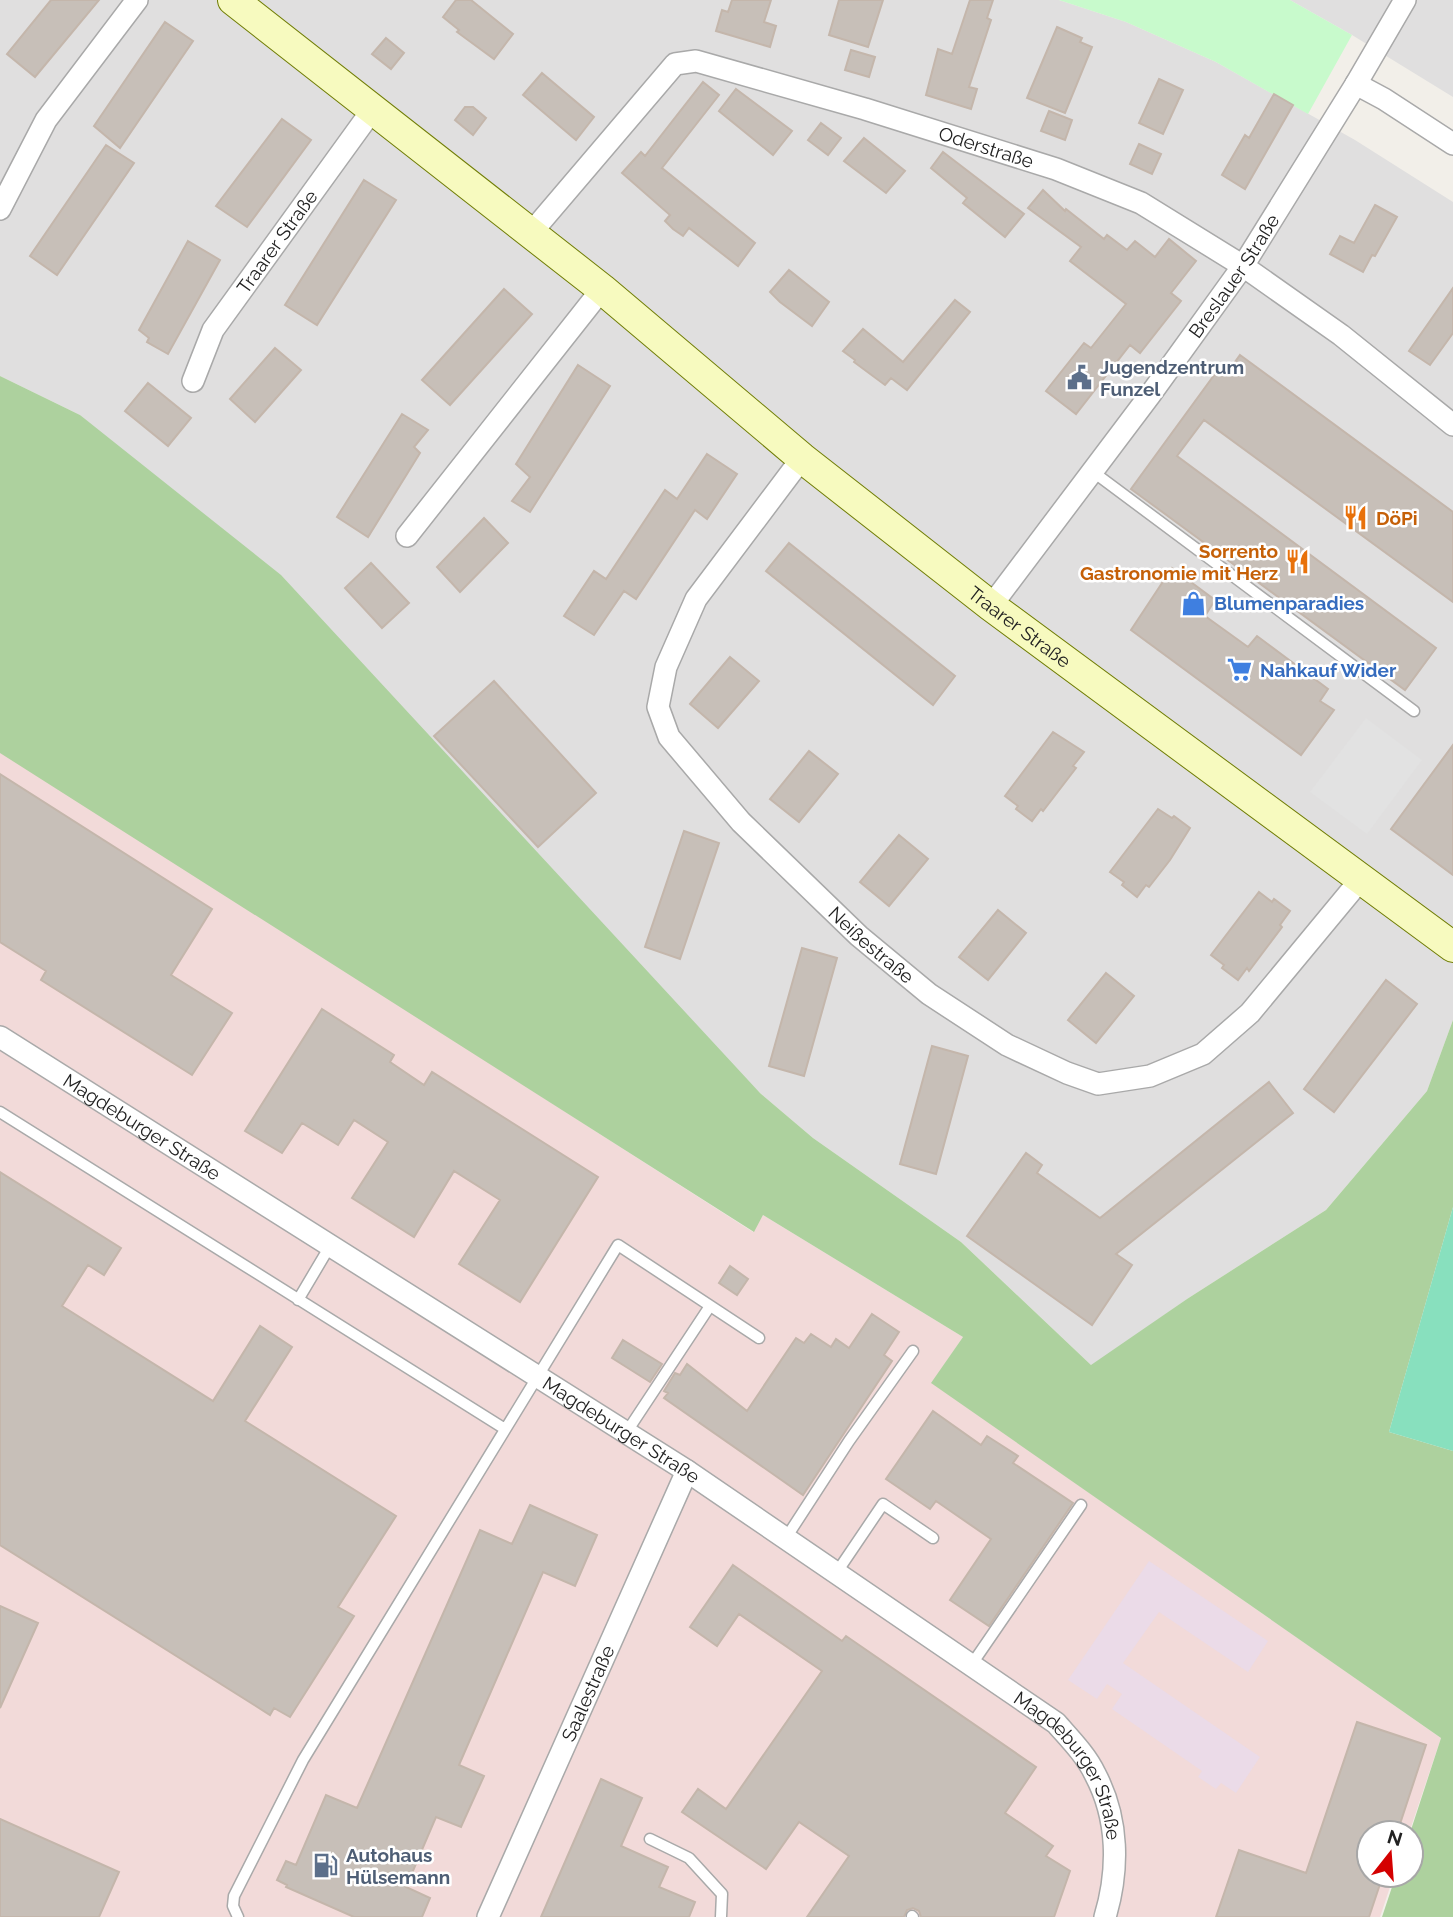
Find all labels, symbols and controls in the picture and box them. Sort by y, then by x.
street label: Oderstraße [936,122,1036,172]
street label: Traarer Straße [232,186,322,298]
street label: Breslauer Straße [1184,210,1284,342]
place label: Jugendzentrum Funzel [1100,356,1244,400]
public building icon: Jugendzentrum Funzel [1066,364,1094,392]
restaurant icon: DöPi [1342,504,1370,532]
place label: DöPi [1376,507,1418,529]
place label: Sorrento Gastronomie mit Herz [1080,540,1278,584]
restaurant icon: Sorrento Gastronomie mit Herz [1284,548,1312,576]
street label: Traarer Straße [964,581,1075,672]
shop icon: Blumenparadies [1180,589,1208,617]
place label: Blumenparadies [1214,592,1364,614]
supermarket icon: Nahkauf Wider [1226,656,1254,684]
place label: Nahkauf Wider [1260,659,1397,681]
street label: Neißestraße [824,902,918,988]
street label: Magdeburger Straße [59,1069,225,1184]
street label: Magdeburger Straße [539,1372,704,1487]
street label: Saalestraße [557,1642,619,1745]
street label: Magdeburger Straße [1010,1687,1125,1841]
north arrow [1355,1819,1425,1889]
text: N [1385,1825,1405,1850]
place label: Autohaus Hülsemann [346,1844,450,1888]
fuel station icon: Autohaus Hülsemann [312,1852,340,1880]

